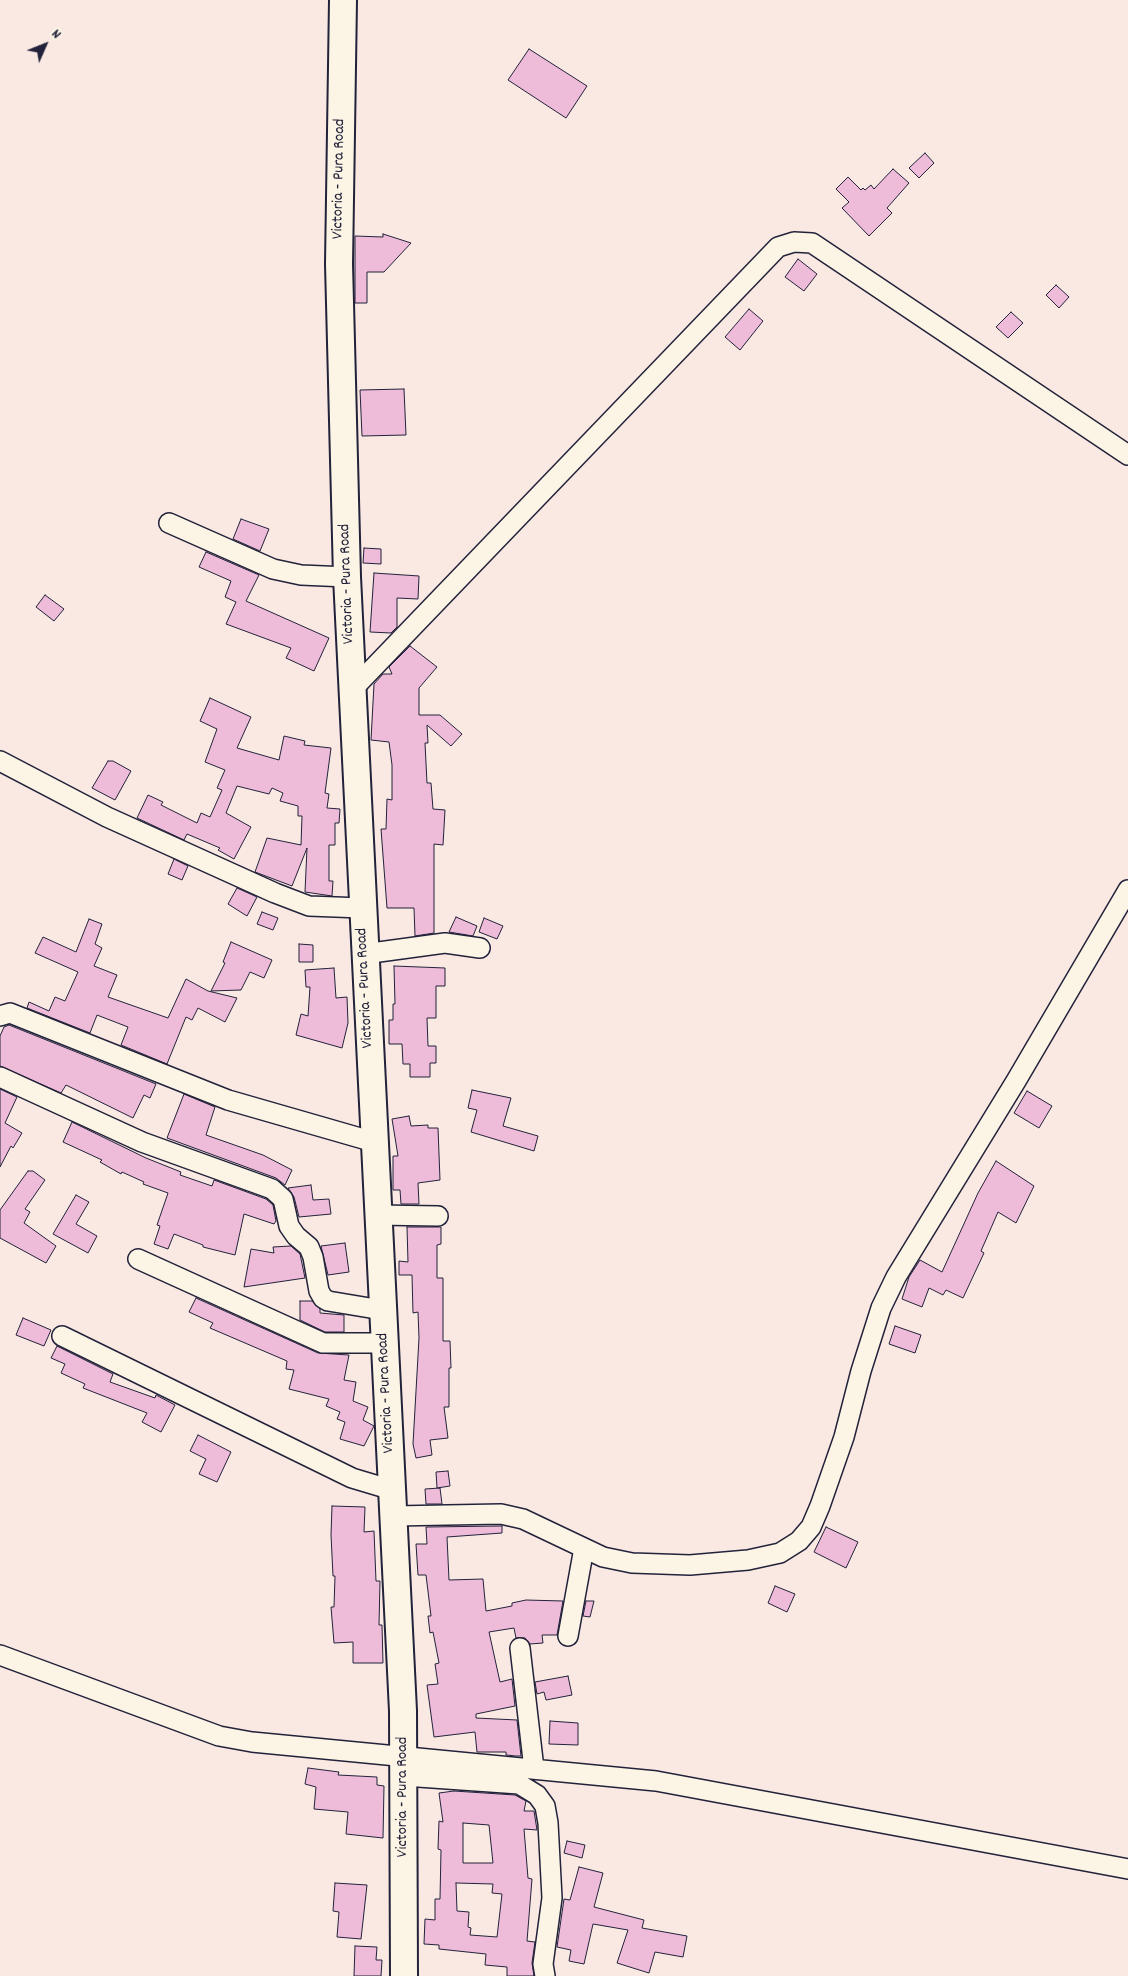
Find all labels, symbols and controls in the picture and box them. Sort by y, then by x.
north arrow [20,20,70,70]
text: N [46,25,65,44]
street label: Victoria - Pura Road [329,119,351,239]
street label: Victoria - Pura Road [336,523,360,645]
street label: Victoria - Pura Road [353,927,379,1049]
street label: Victoria - Pura Road [374,1332,400,1454]
street label: Victoria - Pura Road [394,1737,414,1857]

